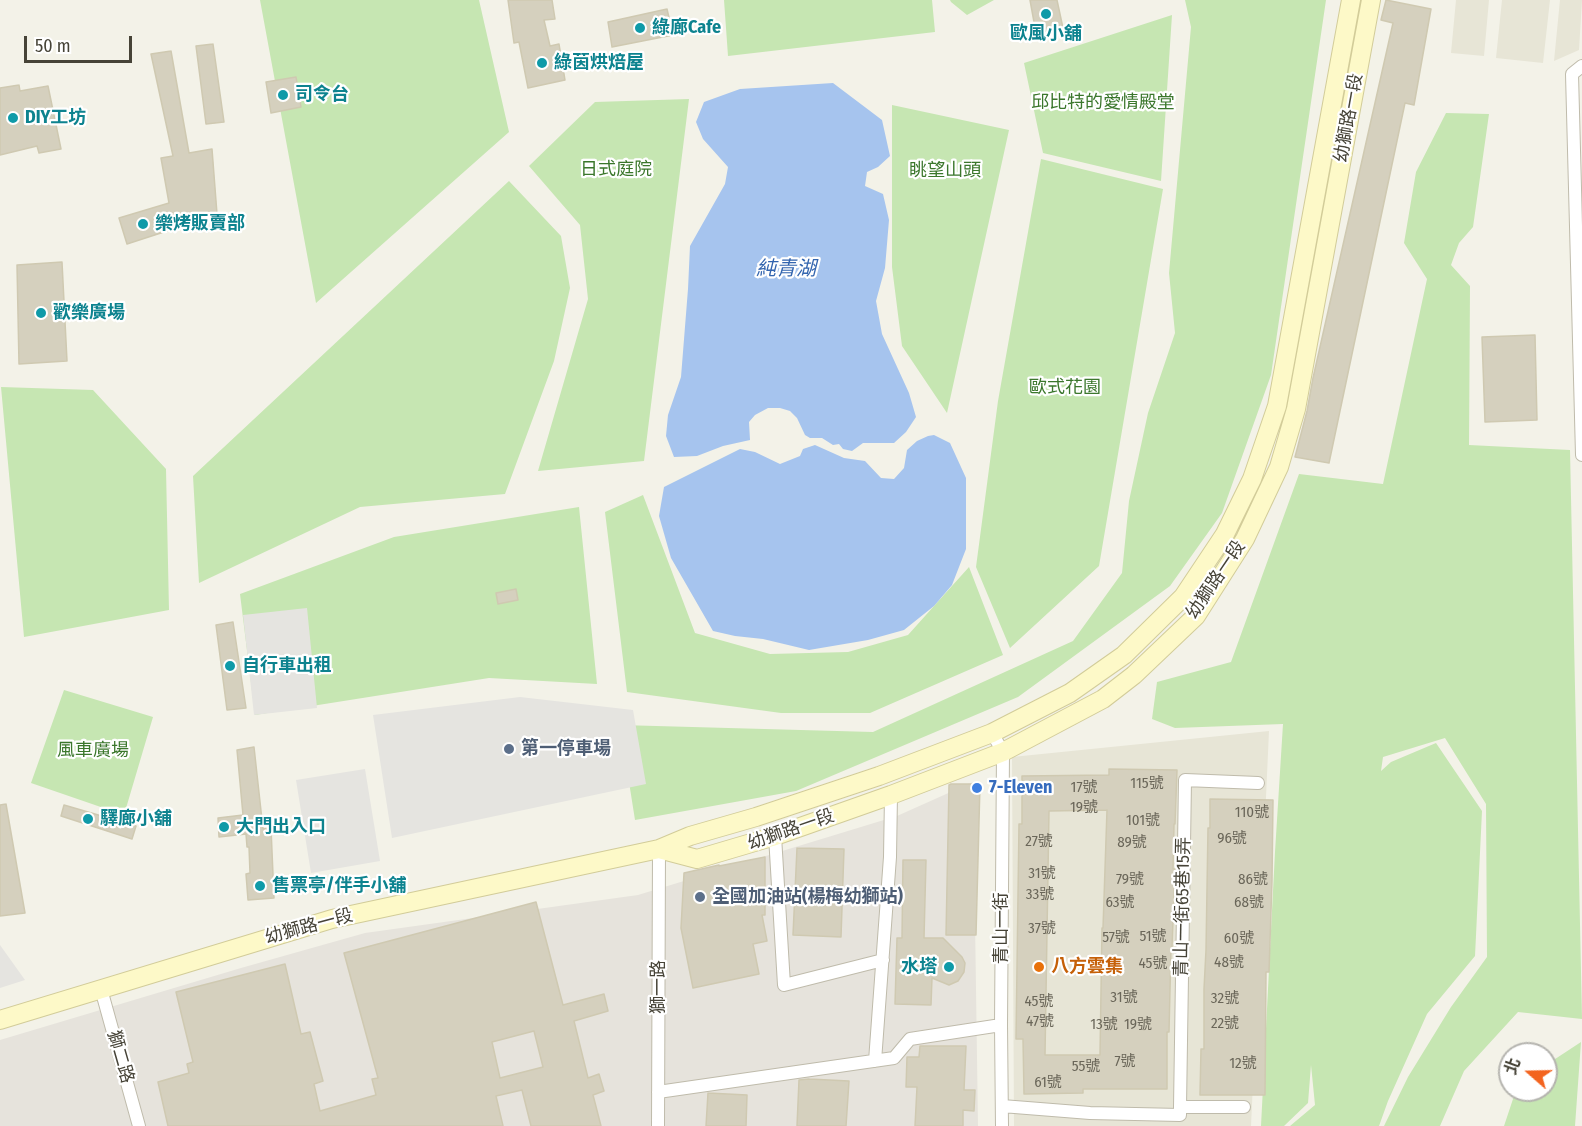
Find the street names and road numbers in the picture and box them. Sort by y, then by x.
street label: 幼獅路一段 [1331,72,1367,164]
street label: 幼獅路一段 [1182,537,1250,623]
street label: 幼獅路一段 [745,805,837,855]
street label: 青山一街65巷15弄 [1171,837,1195,977]
street label: 青山一街 [991,892,1013,964]
street label: 幼獅路一段 [263,905,355,949]
street label: 獅一路 [648,960,670,1014]
street label: 獅二路 [102,1028,138,1086]

